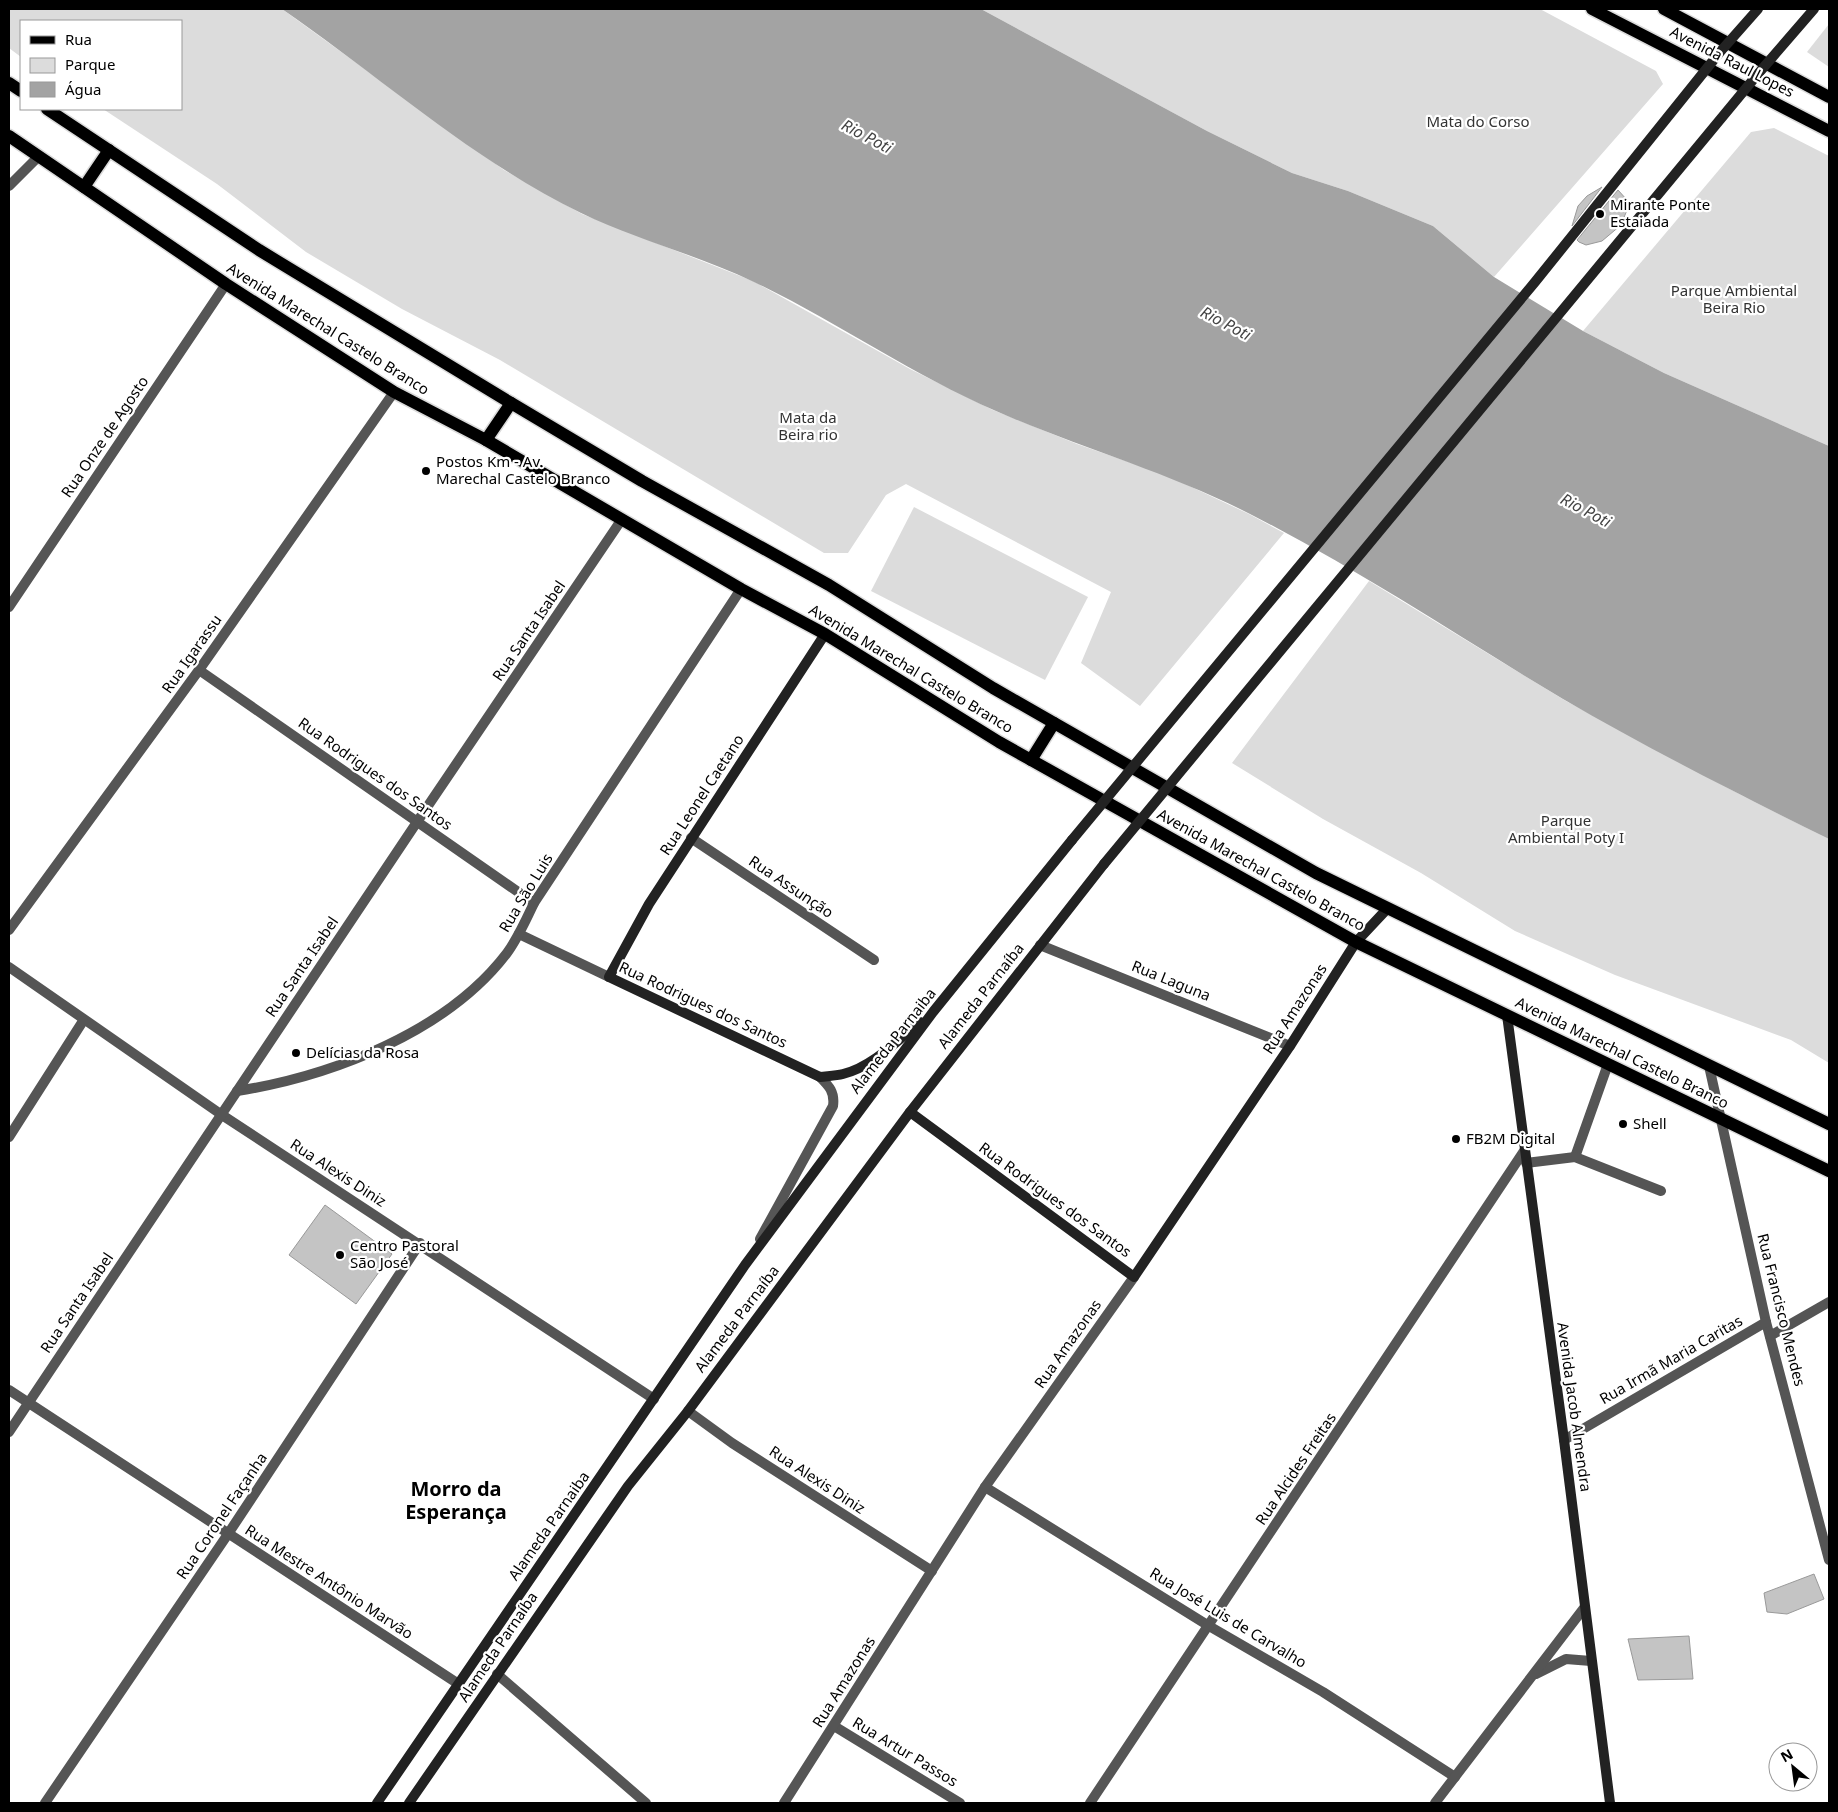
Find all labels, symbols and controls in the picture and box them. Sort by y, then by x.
legend [20,20,182,110]
street label: Avenida Raul Lopes [1667,21,1798,101]
text: Rua [65,29,92,49]
text: Parque [65,54,115,74]
text: Água [65,79,102,99]
park label: Mata do Corso [1427,111,1529,131]
water label: Rio Poti [838,114,897,159]
place label: Mirante Ponte Estaiada [1610,194,1710,231]
marker: Mirante Ponte Estaiada [1594,208,1606,220]
street label: Avenida Marechal Castelo Branco [224,257,433,399]
park label: Parque Ambiental Beira Rio [1671,280,1797,317]
water label: Rio Poti [1197,301,1256,346]
street label: Rua Onze de Agosto [56,372,152,501]
park label: Mata da Beira rio [778,407,838,444]
place label: Postos Km - Av. Marechal Castelo Branco [436,451,610,488]
marker: Postos Km - Av. Marechal Castelo Branco [420,465,432,477]
water label: Rio Poti [1557,488,1616,533]
street label: Rua Santa Isabel [487,576,569,684]
street label: Avenida Marechal Castelo Branco [806,599,1017,737]
street label: Rua Igarassu [157,610,226,697]
street label: Rua Rodrigues dos Santos [295,712,457,834]
street label: Rua Leonel Caetano [655,730,748,859]
street label: Avenida Marechal Castelo Branco [1154,803,1369,935]
park label: Parque Ambiental Poty I [1508,810,1624,847]
street label: Rua São Luis [494,849,557,936]
street label: Rua Assunção [745,850,838,922]
street label: Rua Santa Isabel [260,912,342,1020]
street label: Alameda Parnaíba [933,938,1028,1052]
street label: Rua Laguna [1129,955,1214,1005]
street label: Rua Rodrigues dos Santos [616,956,791,1052]
street label: Rua Amazonas [1257,959,1331,1057]
street label: Alameda Parnaiba [845,983,940,1097]
street label: Avenida Marechal Castelo Branco [1513,992,1732,1113]
place label: Delícias da Rosa [306,1042,419,1062]
marker: Delícias da Rosa [290,1047,302,1059]
place label: Shell [1633,1113,1667,1133]
marker: Shell [1617,1118,1629,1130]
place label: FB2M Digital [1466,1128,1555,1148]
marker: FB2M Digital [1450,1133,1462,1145]
street label: Rua Alexis Diniz [287,1134,390,1211]
street label: Rua Rodrigues dos Santos [975,1137,1136,1261]
street label: Rua Francisco Mendes [1753,1231,1811,1388]
place label: Centro Pastoral São José [350,1235,459,1272]
street label: Rua Santa Isabel [35,1248,117,1356]
marker: Centro Pastoral São José [334,1249,346,1261]
street label: Alameda Parnaíba [689,1261,783,1376]
street label: Rua Amazonas [1029,1295,1105,1392]
street label: Rua Irmã Maria Caritas [1595,1310,1746,1408]
street label: Avenida Jacob Almendra [1553,1321,1597,1493]
street label: Rua Alcides Freitas [1250,1408,1340,1528]
street label: Rua Alexis Diniz [766,1441,869,1518]
street label: Rua Coronel Façanha [171,1448,271,1583]
street label: Alameda Parnaiba [503,1467,593,1584]
district label: Morro da Esperança [405,1475,507,1525]
street label: Rua Mestre Antônio Marvão [242,1519,417,1643]
street label: Rua José Luis de Carvalho [1146,1562,1311,1672]
street label: Alameda Parnaíba [453,1587,541,1705]
street label: Rua Amazonas [807,1632,879,1731]
street label: Rua Artur Passos [849,1712,962,1791]
north arrow [1768,1742,1818,1792]
text: N [1777,1744,1796,1766]

